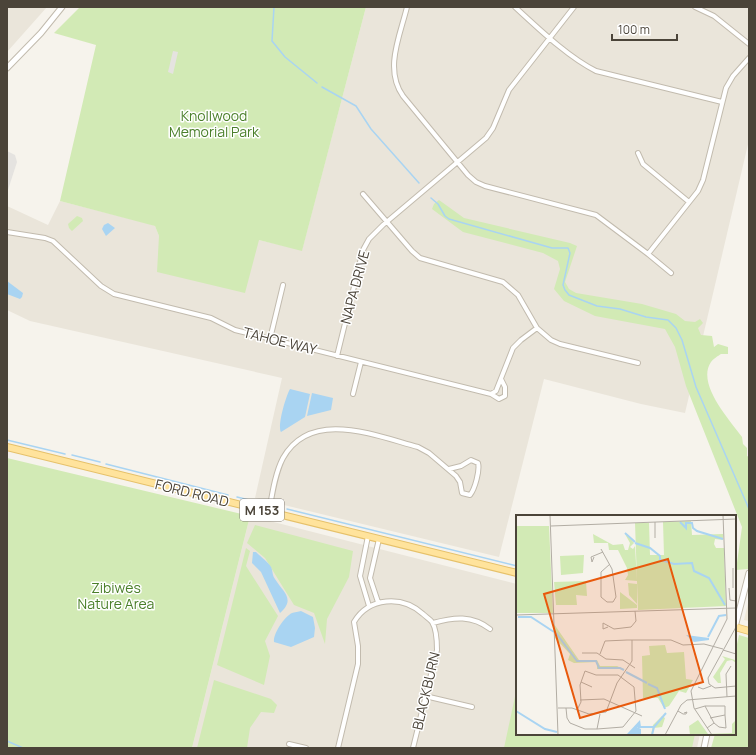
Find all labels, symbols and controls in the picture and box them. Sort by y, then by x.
scale bar [612,16,677,42]
text: 100 m [618,21,650,38]
park label: Knollwood Memorial Park [169,106,260,141]
street label: NAPA DRIVE [336,248,374,326]
street label: TAHOE WAY [241,322,319,359]
street label: FORD ROAD [153,474,231,511]
road number: M 153 [240,499,284,521]
inset map [516,515,736,735]
park label: Zibiwés Nature Area [78,578,154,613]
street label: BLACKBURN [407,650,444,732]

